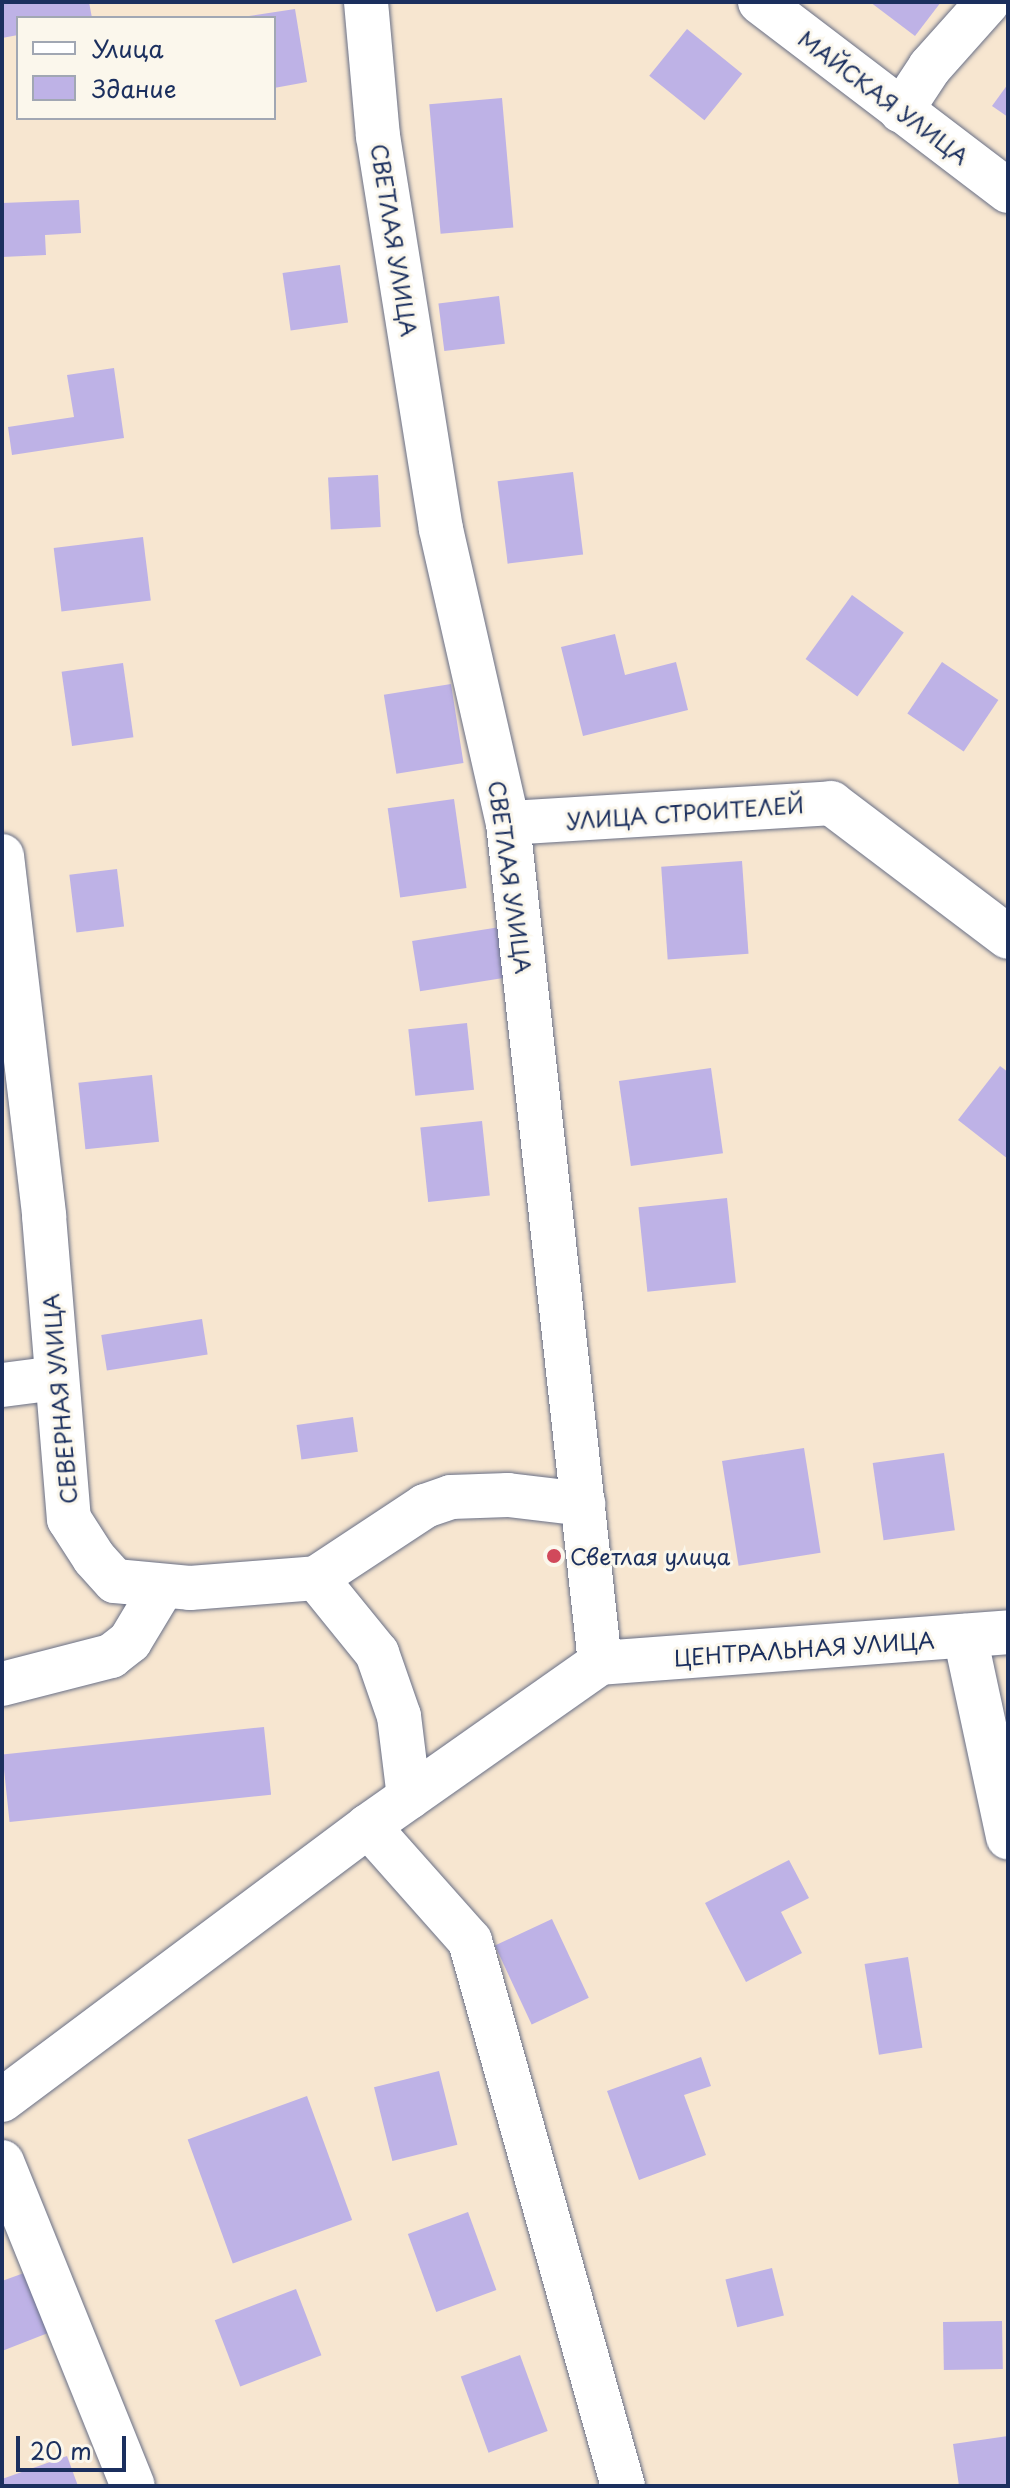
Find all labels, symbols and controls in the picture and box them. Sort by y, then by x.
legend [16,16,276,120]
street label: МАЙСКАЯ УЛИЦА [794,25,974,169]
text: Улица [92,30,164,66]
text: Здание [92,70,177,106]
street label: СВЕТЛАЯ УЛИЦА [367,142,423,338]
street label: СВЕТЛАЯ УЛИЦА [484,779,538,975]
street label: УЛИЦА СТРОИТЕЛЕЙ [565,790,805,834]
street label: СЕВЕРНАЯ УЛИЦА [37,1293,81,1505]
place label: Светлая улица [570,1543,731,1569]
marker: Светлая улица [545,1547,563,1565]
street label: ЦЕНТРАЛЬНАЯ УЛИЦА [673,1626,935,1670]
scale bar [20,2420,130,2470]
text: 20 m [30,2432,92,2468]

